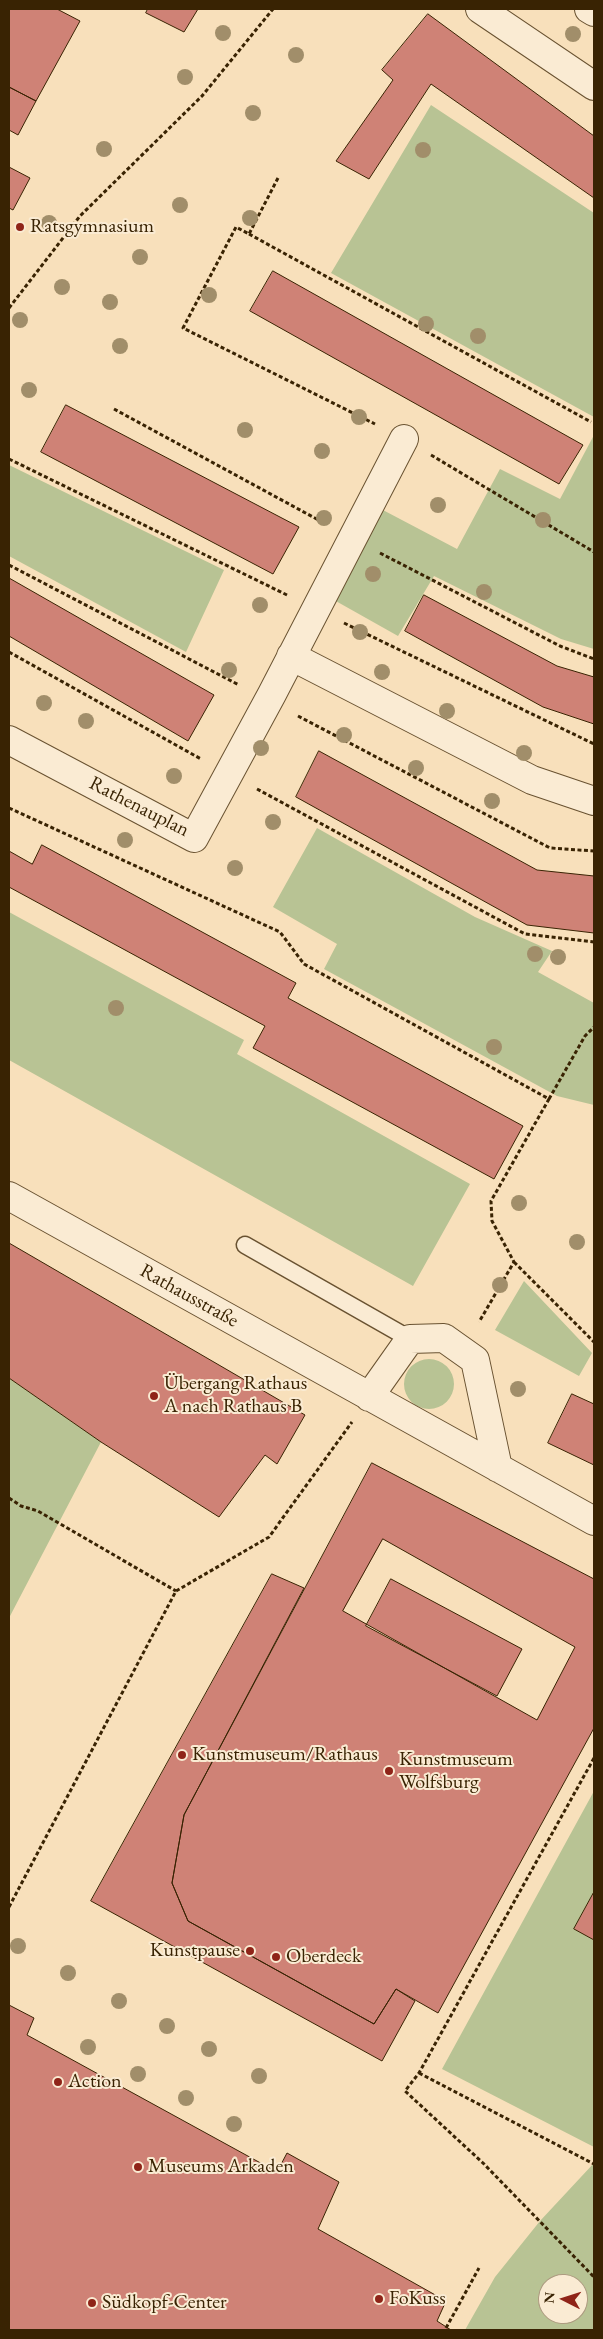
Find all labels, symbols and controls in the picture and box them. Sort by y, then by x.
place label: Ratsgymnasium [30,215,154,239]
marker: Ratsgymnasium [14,221,26,233]
street label: Rathenauplan [85,772,193,842]
street label: Rathausstraße [135,1259,243,1333]
place label: Übergang Rathaus A nach Rathaus B [164,1372,307,1419]
marker: Übergang Rathaus A nach Rathaus B [148,1390,160,1402]
place label: Kunstmuseum/Rathaus [192,1743,378,1767]
place label: Kunstmuseum Wolfsburg [399,1748,513,1795]
marker: Kunstmuseum/Rathaus [176,1749,188,1761]
marker: Kunstmuseum Wolfsburg [383,1765,395,1777]
place label: Kunstpause [150,1939,240,1963]
marker: Kunstpause [244,1945,256,1957]
place label: Oberdeck [286,1945,361,1969]
marker: Oberdeck [270,1951,282,1963]
place label: Action [68,2070,122,2094]
marker: Action [52,2076,64,2088]
place label: Museums Arkaden [148,2155,294,2179]
marker: Museums Arkaden [132,2161,144,2173]
north arrow [538,2274,588,2324]
place label: FoKuss [389,2287,446,2311]
place label: Südkopf-Center [102,2291,227,2315]
text: N [540,2291,559,2304]
marker: FoKuss [373,2293,385,2305]
marker: Südkopf-Center [86,2297,98,2309]

